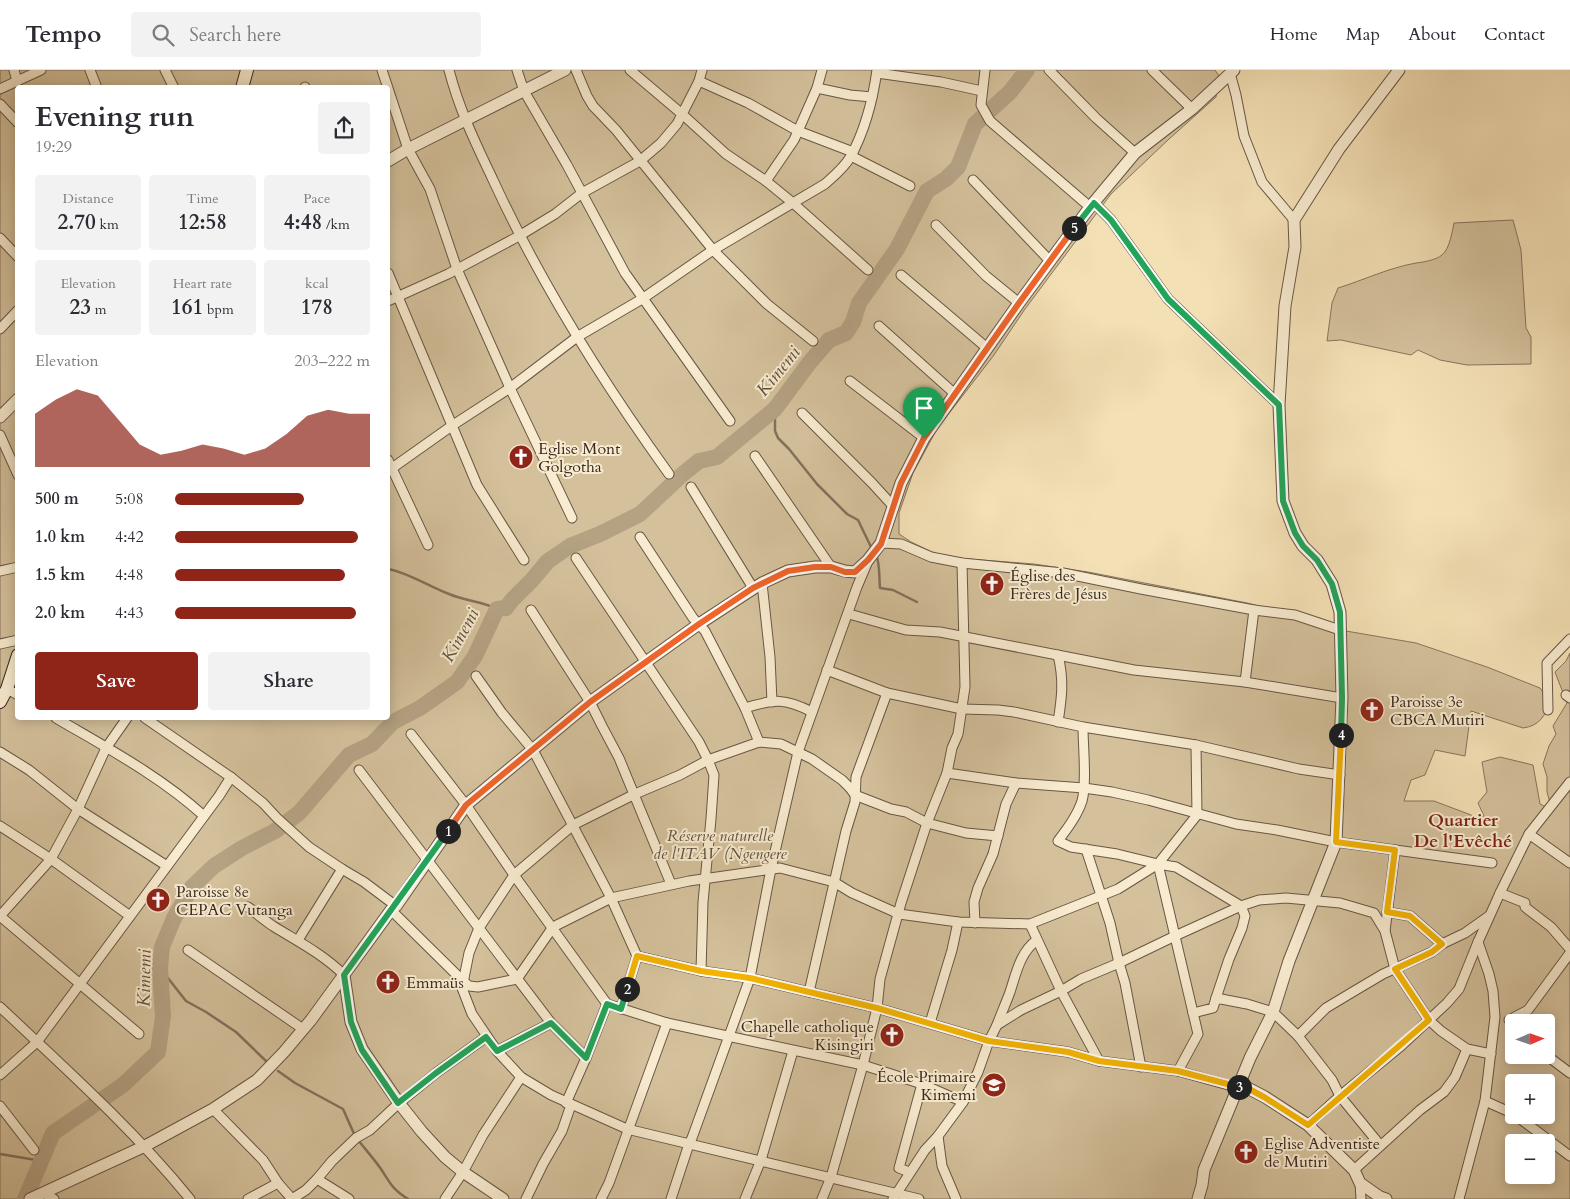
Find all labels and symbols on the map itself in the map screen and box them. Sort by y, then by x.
pin: 5 [1062,216,1086,240]
water label: Kimemi [751,340,807,402]
pin [903,387,945,438]
place label: Eglise Mont Golgotha [538,438,620,478]
church icon: Eglise Mont Golgotha [508,444,534,470]
place label: Église des Frères de Jésus [1010,565,1107,605]
church icon: Église des Frères de Jésus [979,571,1005,597]
water label: Kimemi [436,603,486,667]
place label: Paroisse 3e CBCA Mutiri [1390,691,1485,731]
church icon: Paroisse 3e CBCA Mutiri [1359,697,1385,723]
pin: 4 [1328,722,1354,748]
district label: Quartier De l'Evêché [1414,808,1512,854]
pin: 1 [436,818,460,844]
park label: Réserve naturelle de l'ITAV (Ngengere [653,825,788,865]
place label: Paroisse 8e CEPAC Vutanga [176,881,293,921]
church icon: Paroisse 8e CEPAC Vutanga [145,887,171,913]
water label: Kimemi [131,948,158,1007]
church icon: Emmaüs [375,969,401,995]
place label: Emmaüs [406,972,464,994]
pin: 2 [614,976,640,1002]
north arrow [1505,1014,1555,1064]
place label: Chapelle catholique Kisingiri [741,1016,875,1056]
church icon: Chapelle catholique Kisingiri [879,1022,905,1048]
place label: École Primaire Kimemi [877,1066,977,1106]
school or university icon: École Primaire Kimemi [981,1072,1007,1098]
pin: 3 [1226,1074,1252,1100]
place label: Eglise Adventiste de Mutiri [1264,1133,1380,1173]
church icon: Eglise Adventiste de Mutiri [1233,1139,1259,1165]

